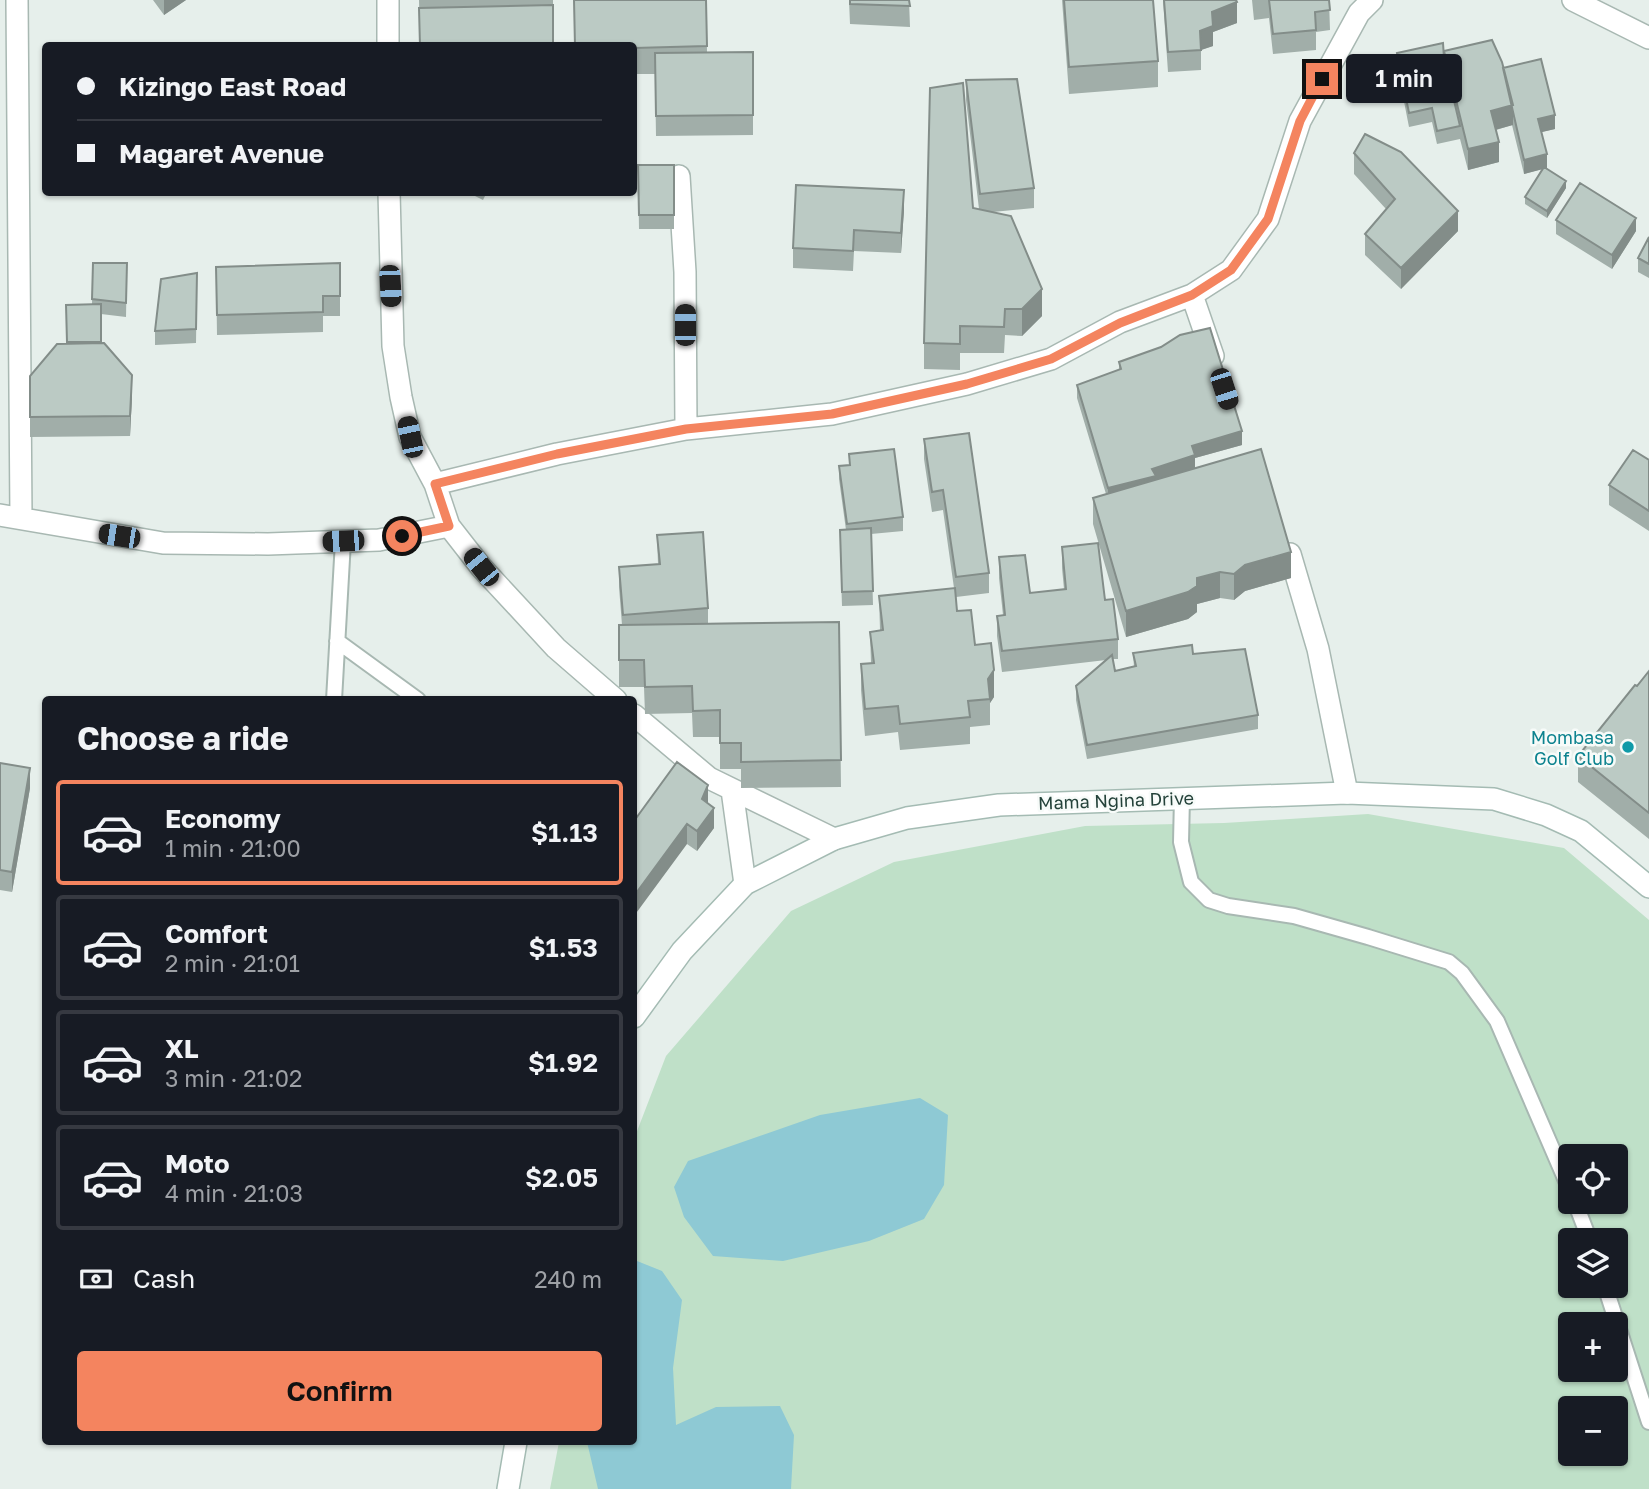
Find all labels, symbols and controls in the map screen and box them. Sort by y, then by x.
callout: 1 min [1346,55,1462,104]
route end [1306,63,1338,95]
text: 1 min [1375,64,1433,92]
text: Kizingo East Road [119,71,346,102]
text: Magaret Avenue [119,138,324,169]
car [379,264,402,308]
car [675,304,696,346]
car [1208,366,1241,412]
car [396,414,425,460]
route start [386,520,418,552]
car [97,522,142,550]
car [322,530,365,552]
car [460,544,503,590]
text: Choose a ride [77,719,289,757]
place label: Mombasa Golf Club [1531,726,1614,769]
marker: Mombasa Golf Club [1620,739,1636,755]
street label: Mama Ngina Drive [1038,786,1194,814]
icon: car [81,801,144,864]
text: Economy [165,803,281,834]
text: $1.13 [531,817,598,848]
text: 1 min · 21:00 [165,834,301,862]
icon: car [81,916,144,979]
text: Comfort [165,918,268,949]
text: $1.53 [528,932,598,963]
text: 2 min · 21:01 [165,949,300,977]
icon: car [81,1031,144,1094]
text: XL [165,1033,199,1064]
text: $1.92 [528,1047,598,1078]
text: 3 min · 21:02 [165,1064,302,1092]
map controls [1558,1144,1628,1466]
button: locate [1558,1144,1628,1214]
icon: car [81,1146,144,1209]
text: Moto [165,1148,230,1179]
text: $2.05 [525,1162,598,1193]
text: 4 min · 21:03 [165,1179,303,1207]
button: layers [1558,1228,1628,1298]
icon: cash [77,1260,115,1298]
text: Cash [133,1263,195,1294]
text: 240 m [534,1265,602,1293]
button: + [1558,1312,1628,1382]
button: Confirm [77,1351,602,1431]
button: − [1558,1396,1628,1466]

